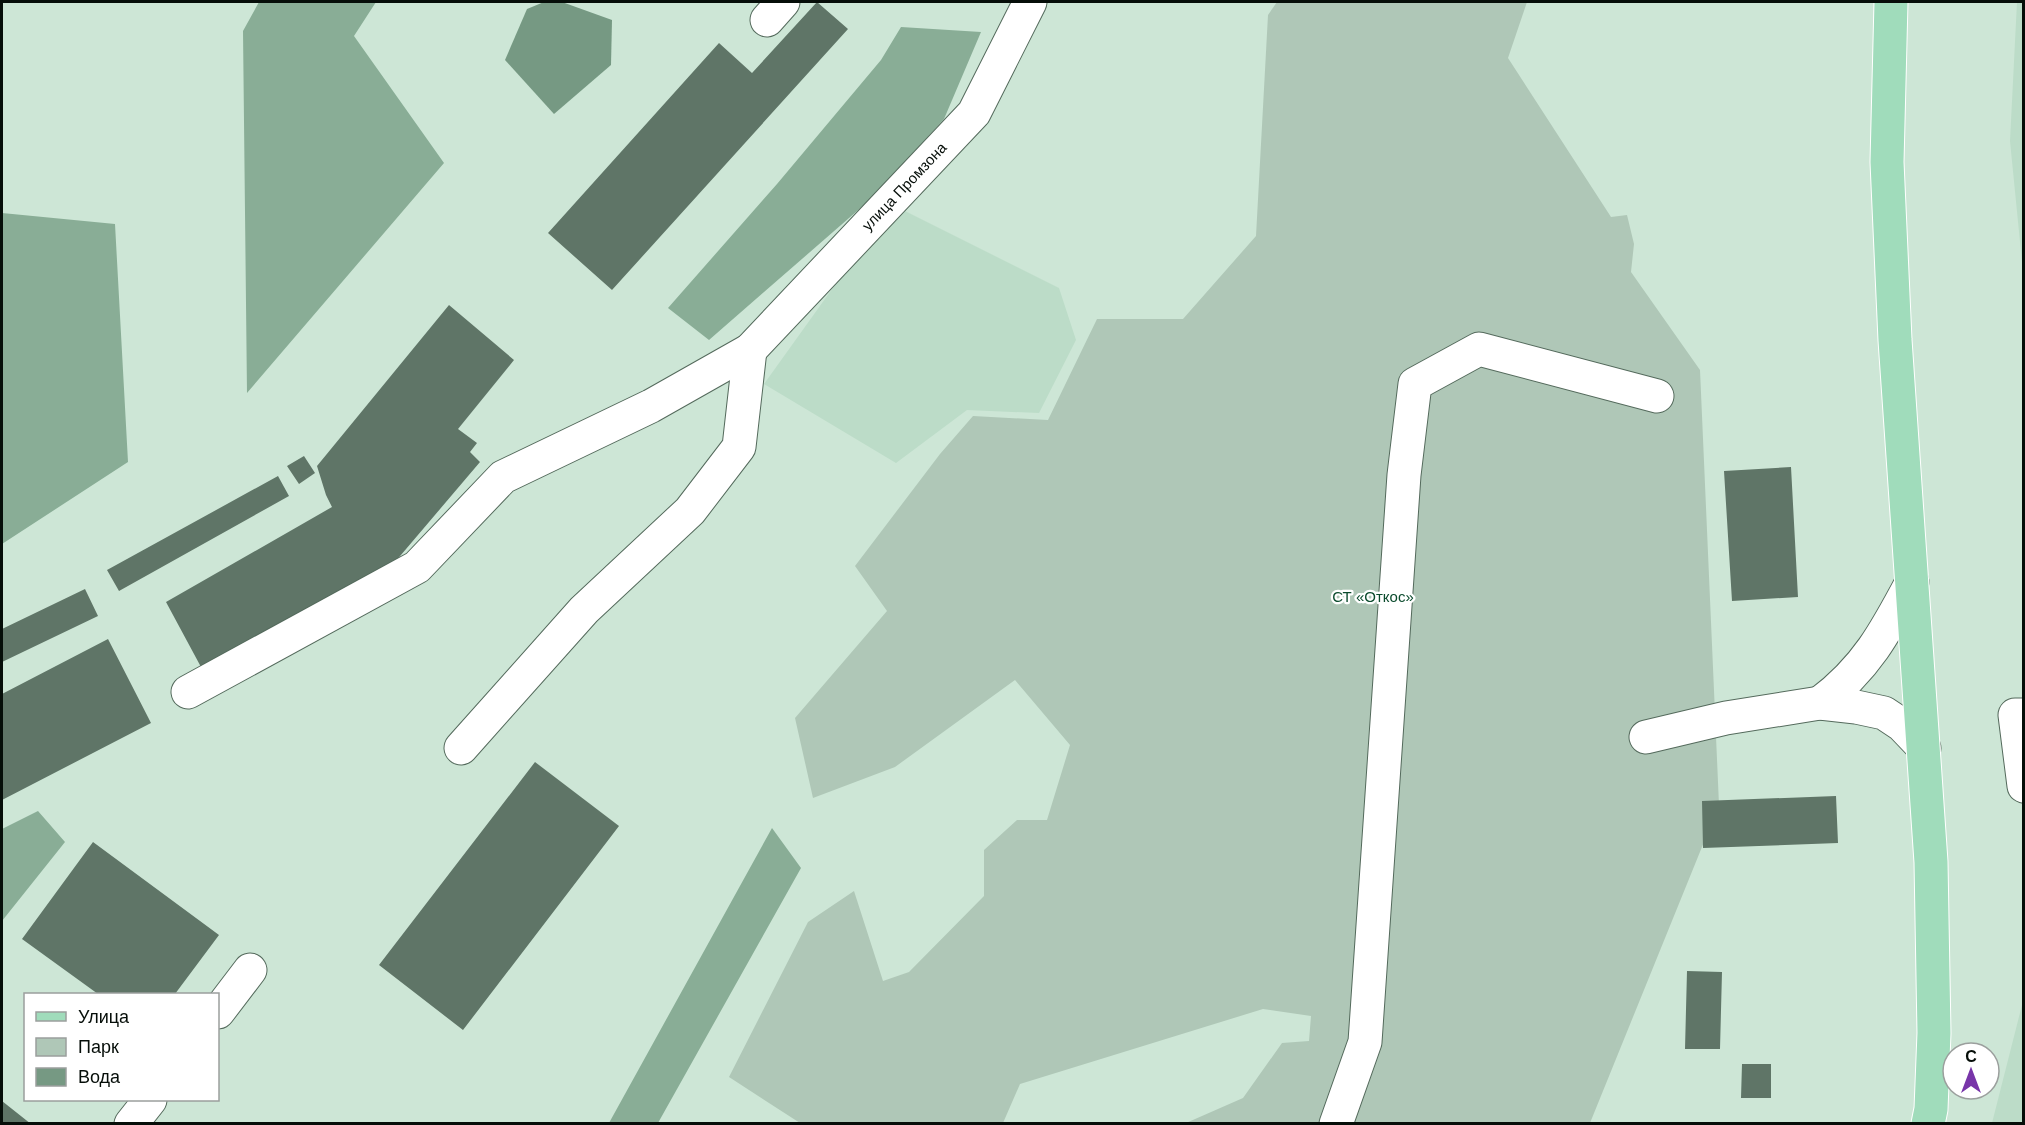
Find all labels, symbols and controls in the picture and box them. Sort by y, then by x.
street label: улица Промзона [858,138,950,234]
park label: СТ «Откос» [1332,588,1414,605]
legend [24,993,219,1101]
text: Улица [78,1007,130,1027]
text: Парк [78,1037,119,1057]
north arrow [1941,1041,2001,1101]
text: С [1965,1048,1977,1065]
text: Вода [78,1067,121,1087]

